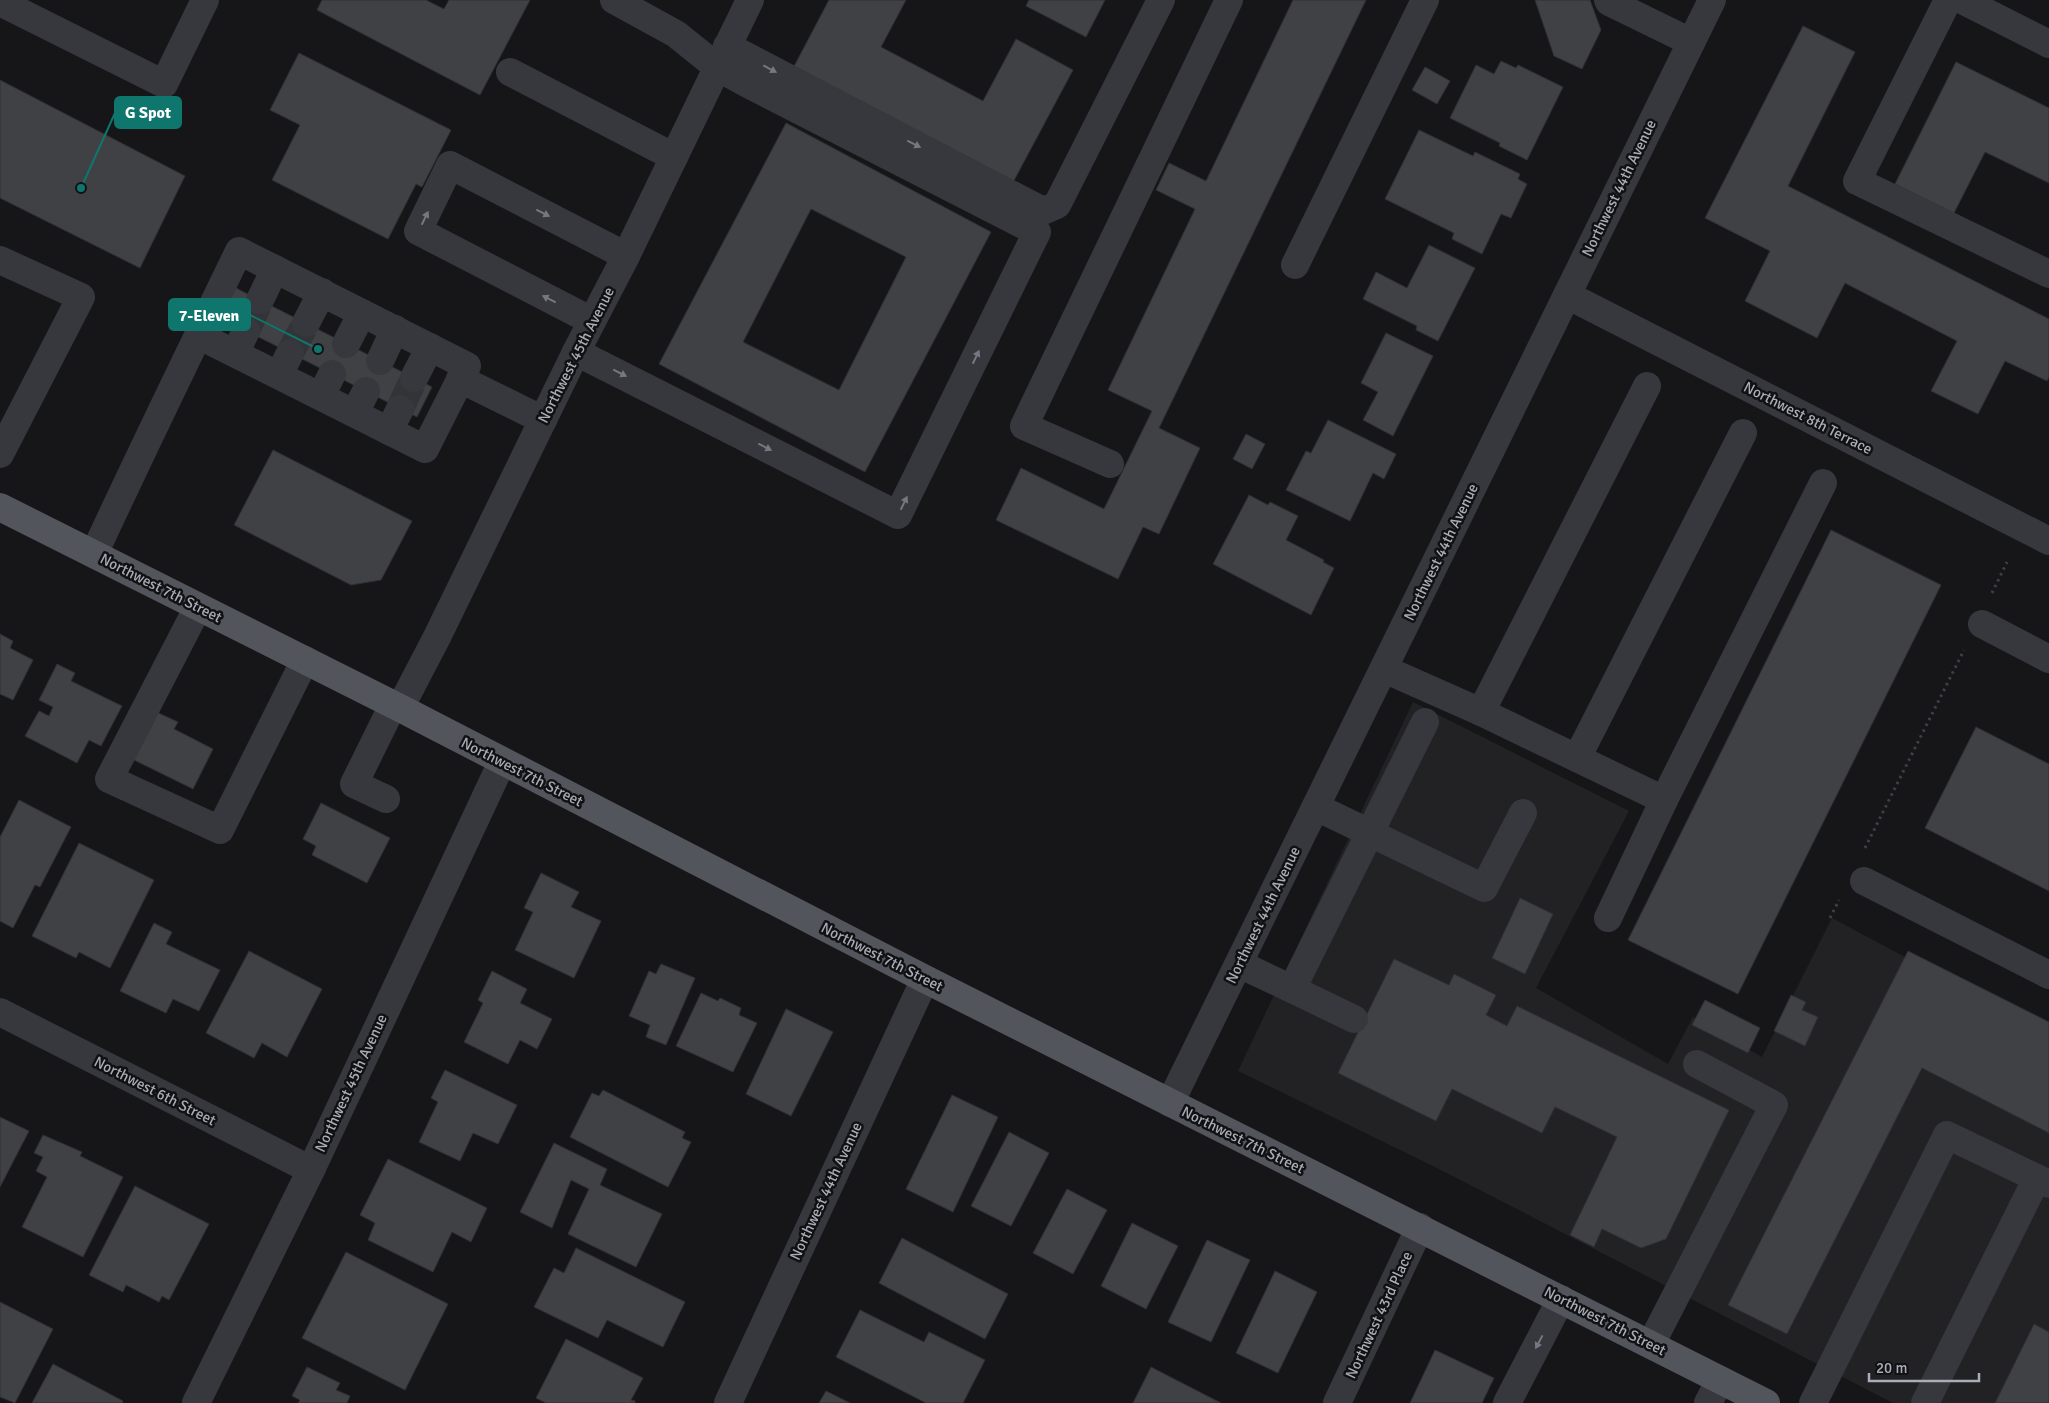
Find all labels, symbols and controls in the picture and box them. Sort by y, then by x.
one-way arrow [763,65,777,73]
callout: G Spot [115,97,181,128]
text: G Spot [125,103,171,123]
street label: Northwest 44th Avenue [1578,117,1660,259]
one-way arrow [907,140,922,148]
one-way arrow [536,209,550,217]
one-way arrow [421,211,429,225]
street label: Northwest 45th Avenue [534,284,618,426]
one-way arrow [542,295,556,303]
callout: 7-Eleven [169,299,250,330]
text: 7-Eleven [179,306,240,326]
one-way arrow [971,350,980,365]
one-way arrow [613,369,628,377]
street label: Northwest 8th Terrace [1741,378,1875,458]
one-way arrow [758,443,772,451]
street label: Northwest 44th Avenue [1400,481,1482,623]
one-way arrow [900,496,908,510]
street label: Northwest 7th Street [97,550,225,626]
street label: Northwest 7th Street [458,734,586,810]
street label: Northwest 44th Avenue [1222,844,1304,986]
street label: Northwest 7th Street [818,919,946,995]
street label: Northwest 45th Avenue [311,1011,391,1155]
street label: Northwest 6th Street [91,1053,219,1129]
street label: Northwest 7th Street [1179,1103,1307,1177]
street label: Northwest 44th Avenue [786,1119,866,1263]
street label: Northwest 43rd Place [1342,1249,1416,1381]
street label: Northwest 7th Street [1541,1283,1669,1359]
one-way arrow [1535,1335,1543,1350]
scale bar [1869,1350,1979,1382]
text: 20 m [1876,1359,1907,1377]

